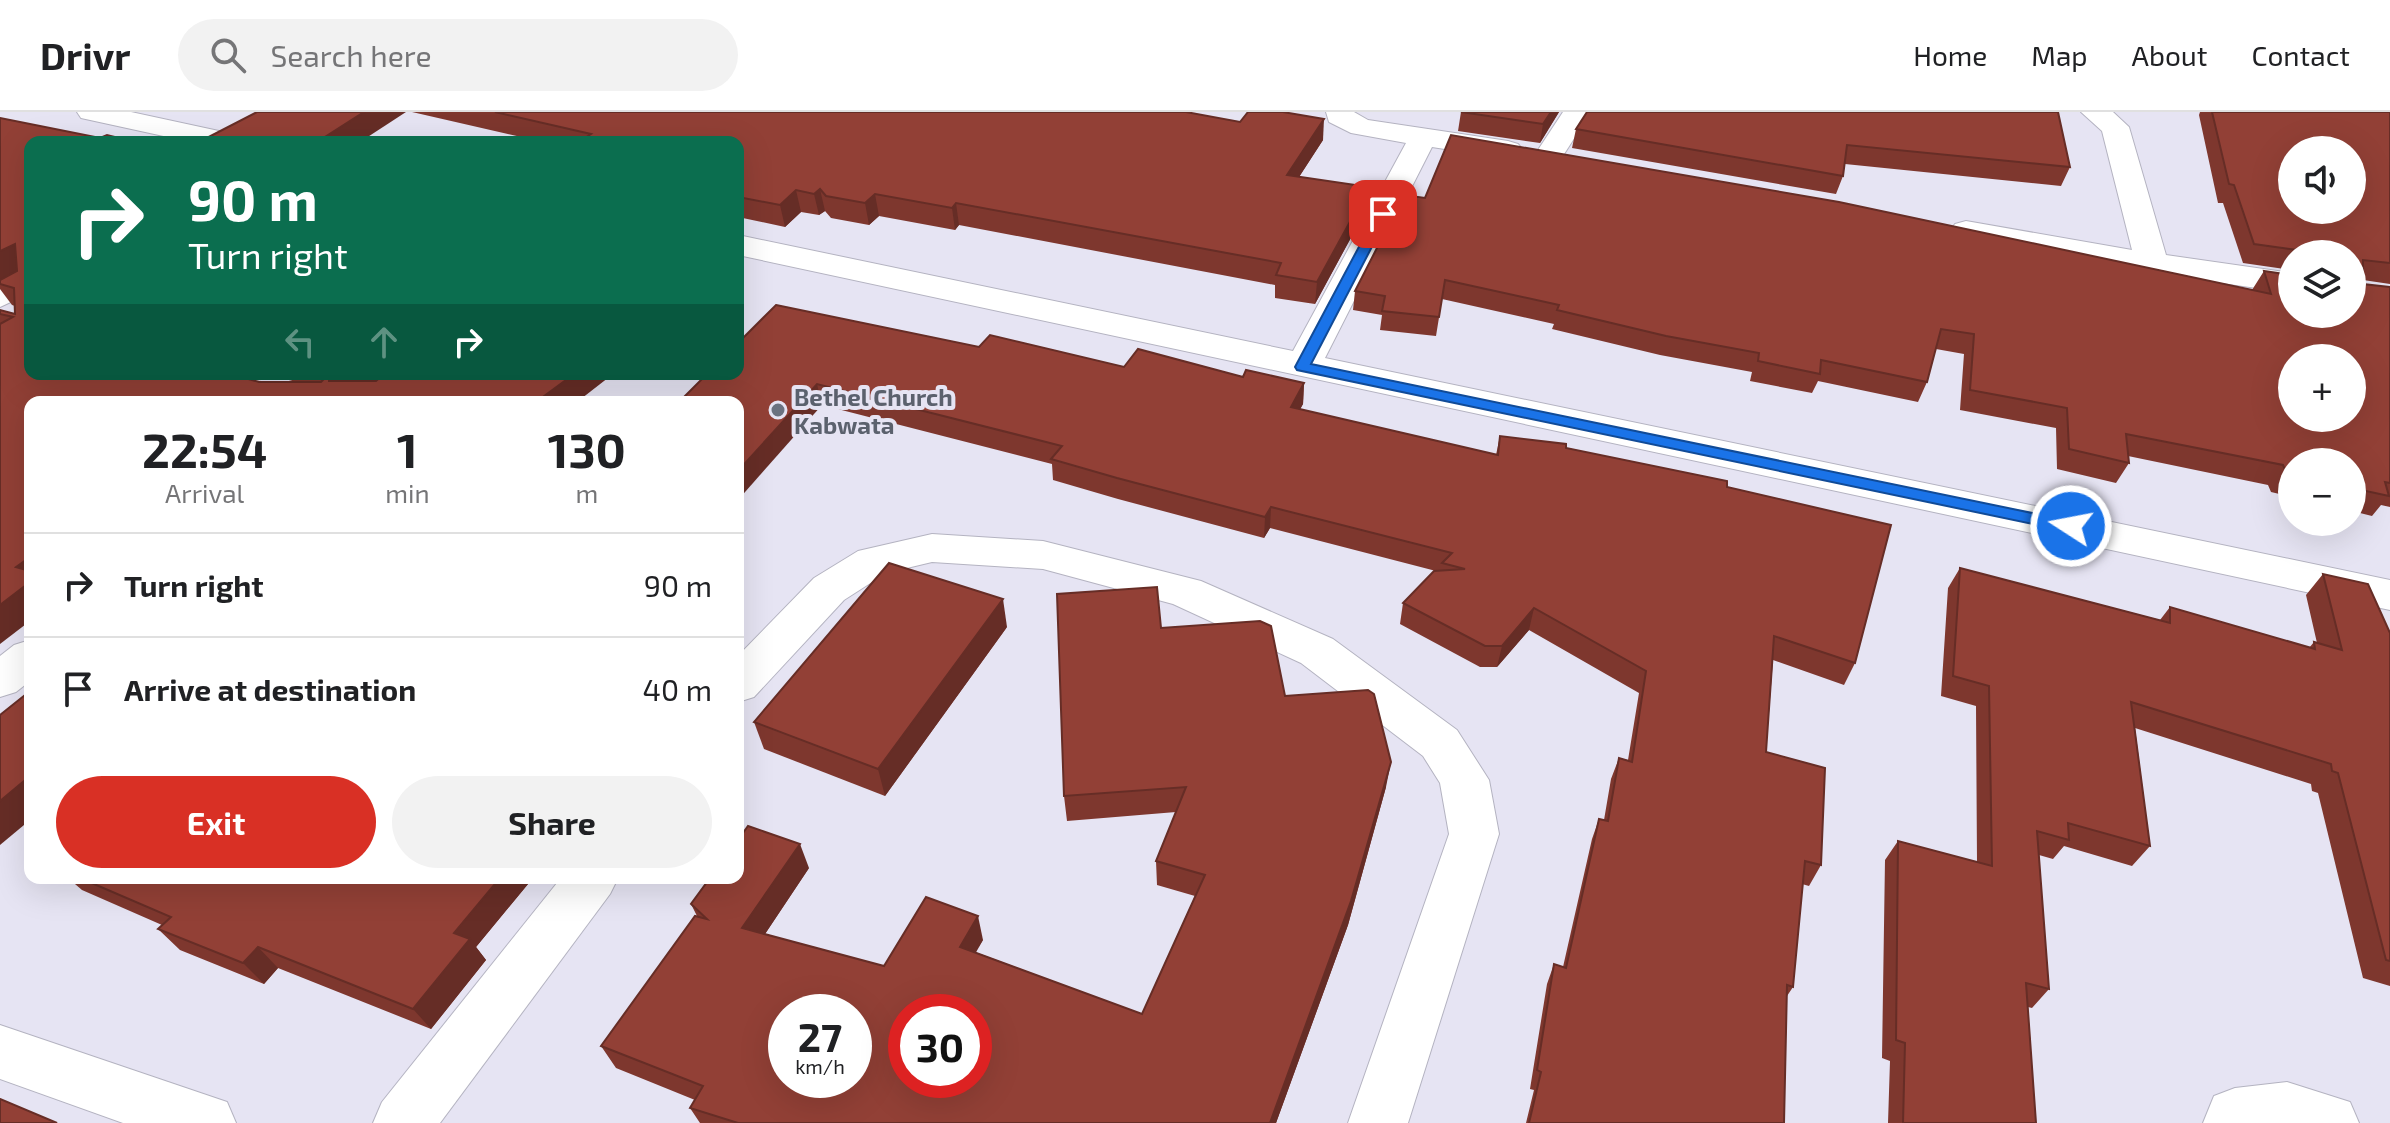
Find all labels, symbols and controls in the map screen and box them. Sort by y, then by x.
search box [178,19,738,91]
text: Drivr [40,32,130,78]
icon: search [206,33,250,77]
text: Search here [270,37,432,73]
text: Home [1913,38,1987,72]
text: Map [2031,38,2088,72]
text: About [2132,38,2207,72]
text: Contact [2251,38,2350,72]
map controls [2278,136,2366,536]
button: sound [2278,136,2366,224]
text: 90 m [188,165,318,232]
icon: right [56,168,160,272]
pin [1349,180,1417,248]
icon: arrive [1361,192,1405,236]
text: Turn right [188,233,348,276]
button: layers [2278,240,2366,328]
icon: left [278,320,322,364]
icon: ahead [362,320,406,364]
icon: right [446,320,490,364]
button: + [2278,344,2366,432]
place label: Bethel Church Kabwata [794,382,953,439]
marker: Bethel Church Kabwata [769,401,787,419]
text: 22:54 [142,420,267,478]
text: 1 [397,420,418,478]
text: 130 [548,420,626,478]
button: − [2278,448,2366,536]
text: Arrival [165,477,244,508]
text: min [385,477,430,508]
text: m [575,477,598,508]
position arrow [2029,484,2113,568]
icon: right [56,563,100,607]
text: Turn right [124,567,264,603]
text: 90 m [644,567,712,603]
icon: arrive [56,667,100,711]
text: Arrive at destination [124,671,416,707]
text: 40 m [642,671,712,707]
button: Exit [56,776,376,868]
button: Share [392,776,712,868]
speed limit sign: 30 [888,994,992,1098]
text: 27 [798,1012,842,1060]
text: km/h [795,1054,845,1078]

